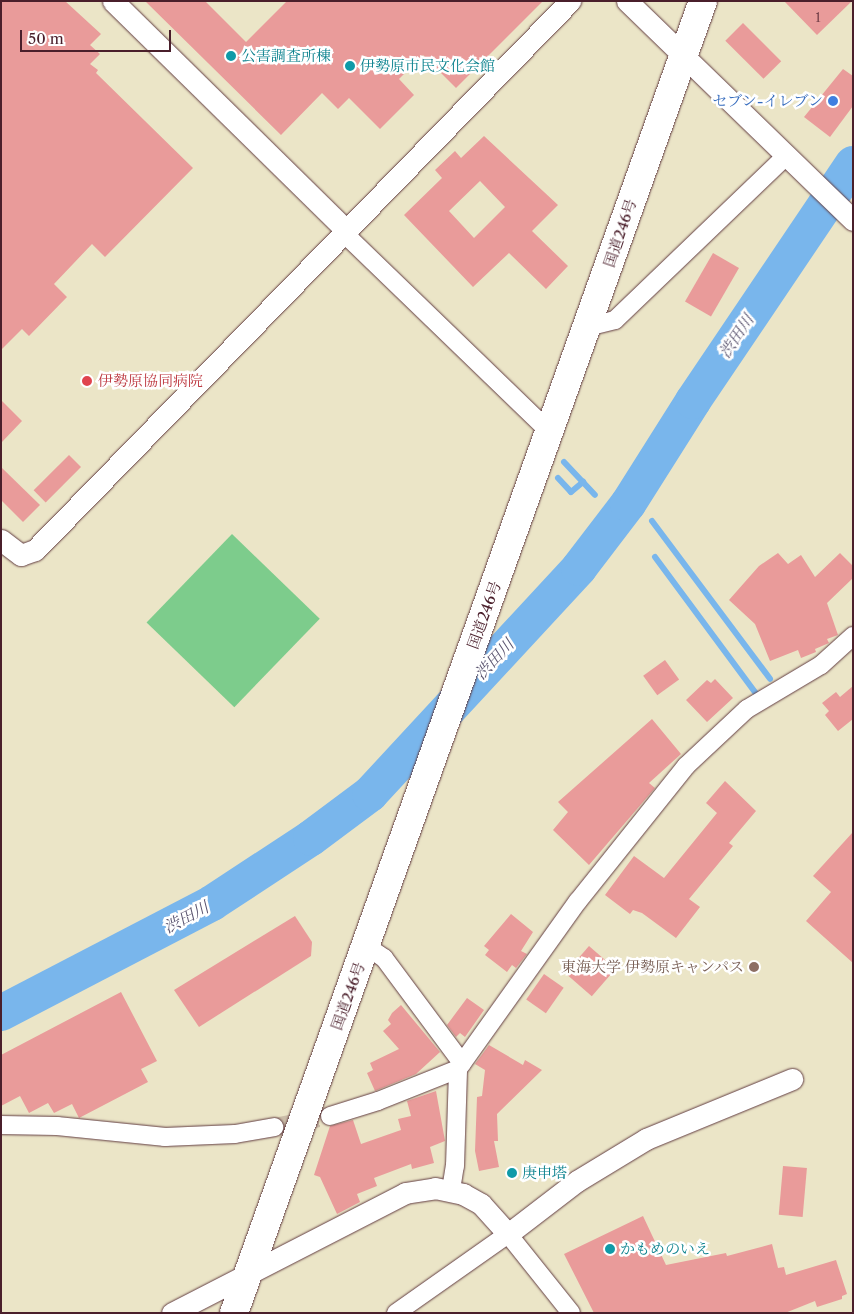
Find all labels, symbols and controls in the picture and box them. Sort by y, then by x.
house number: 1 [815,11,821,25]
scale bar [22,20,174,52]
text: 50 m [28,29,64,48]
place label: 公害調査所棟 [241,47,331,65]
marker: 公害調査所棟 [225,50,237,62]
place label: 伊勢原市民文化会館 [360,57,495,75]
marker: 伊勢原市民文化会館 [344,60,356,72]
place label: セブン-イレブン [711,92,823,110]
marker: セブン-イレブン [827,95,839,107]
street label: 国道246号 [600,196,640,270]
water label: 渋田川 [715,311,757,361]
place label: 伊勢原協同病院 [98,372,203,390]
marker: 伊勢原協同病院 [80,374,94,388]
street label: 国道246号 [463,579,505,651]
water label: 渋田川 [471,635,517,683]
water label: 渋田川 [160,897,212,937]
place label: 東海大学 伊勢原キャンパス [560,958,744,976]
street label: 国道246号 [327,960,369,1032]
marker: 東海大学 伊勢原キャンパス [748,961,760,973]
place label: 庚申塔 [522,1164,567,1182]
marker: 庚申塔 [506,1167,518,1179]
place label: かもめのいえ [620,1240,710,1258]
marker: かもめのいえ [604,1243,616,1255]

